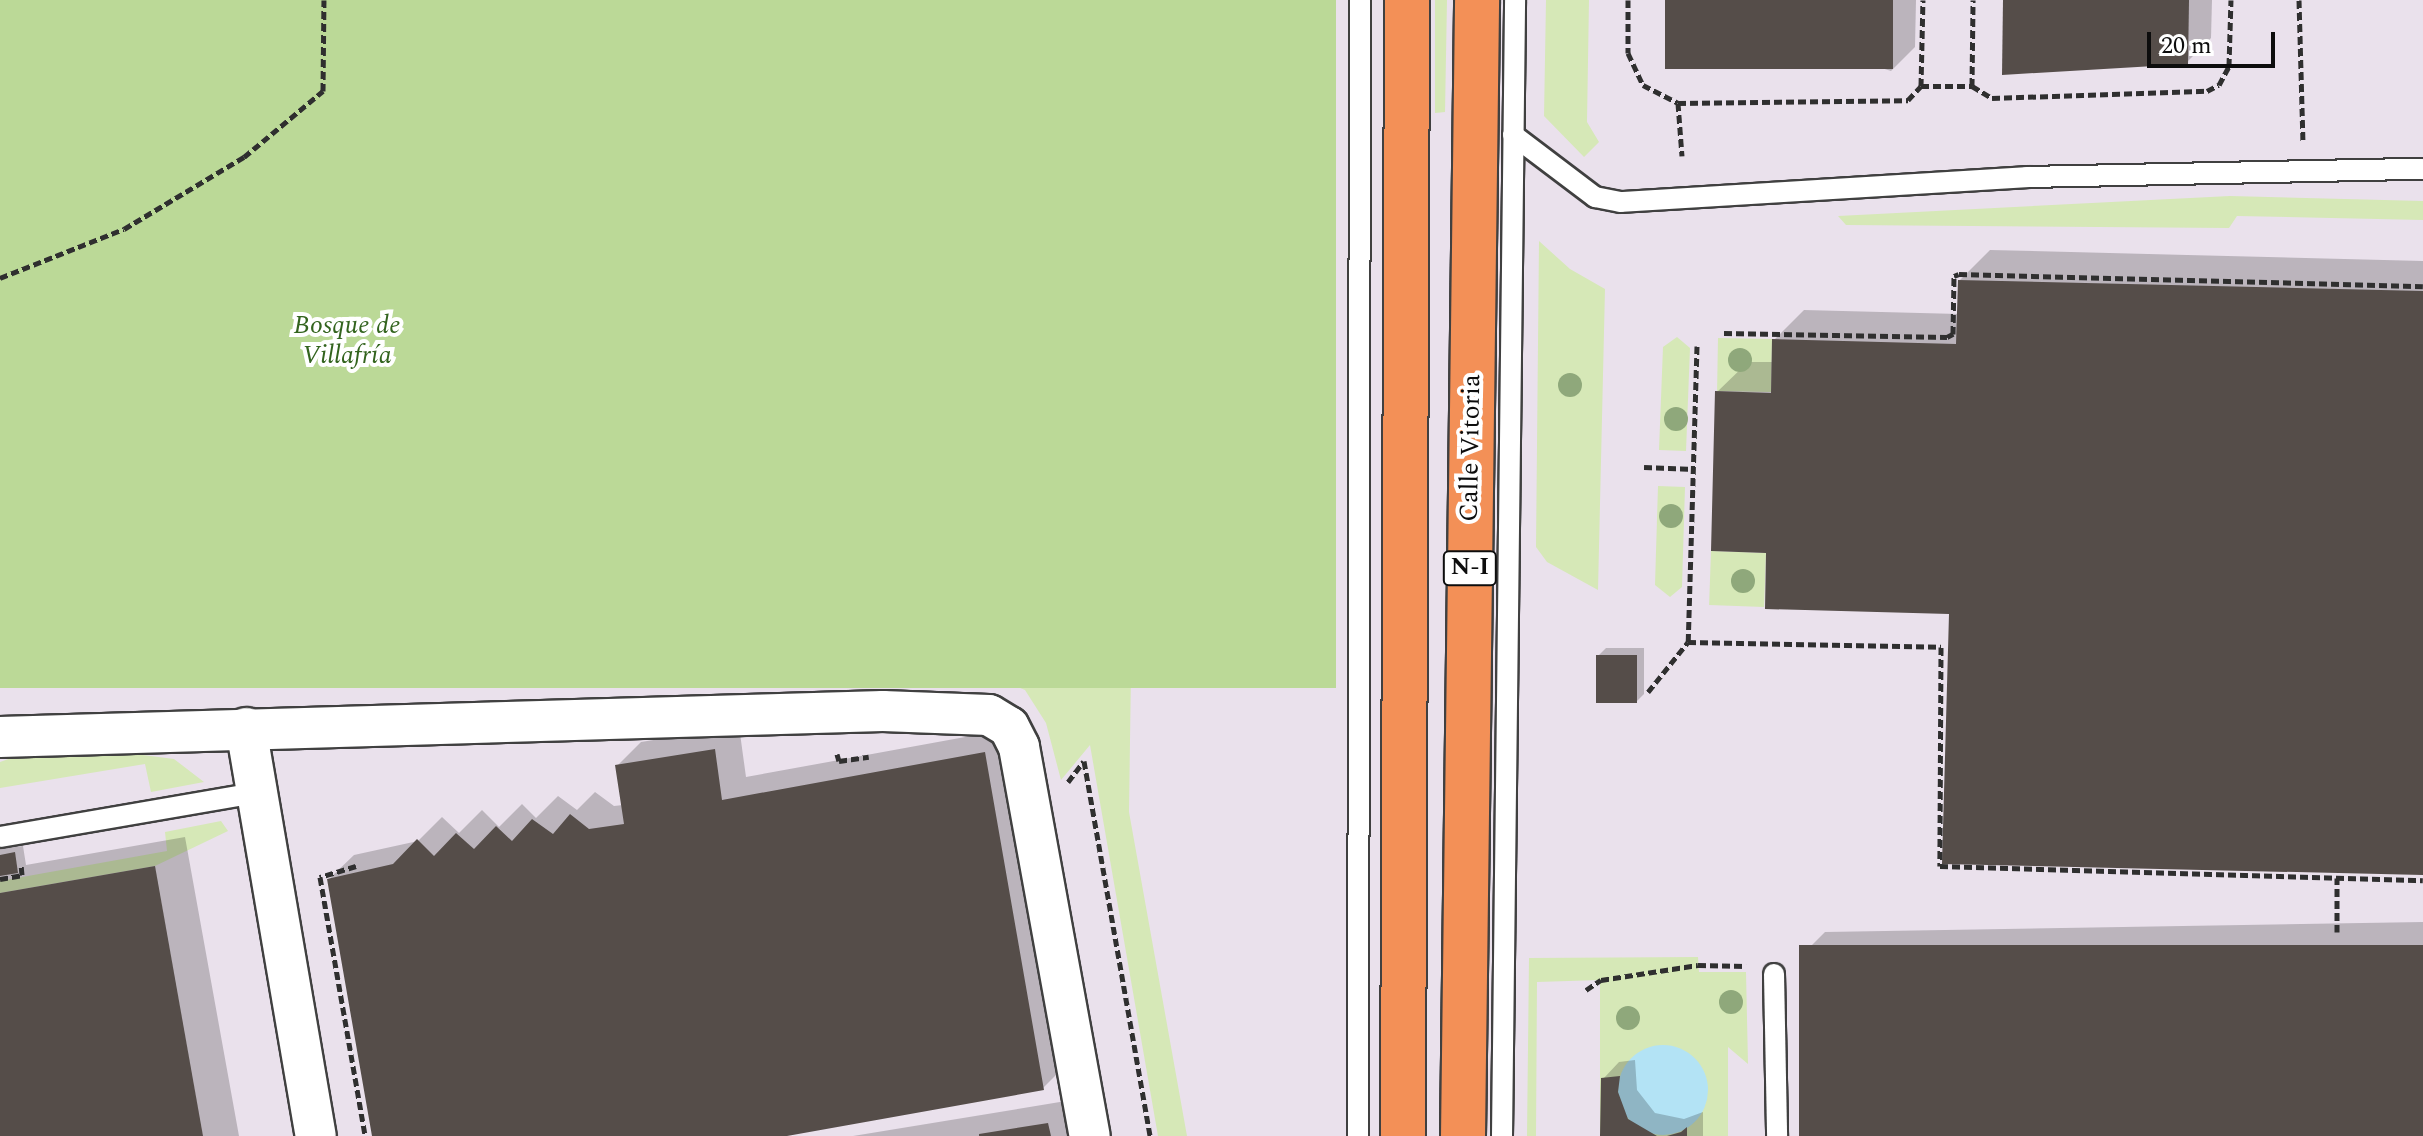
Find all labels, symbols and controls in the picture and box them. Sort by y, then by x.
scale bar [2151,16,2279,66]
text: 20 m [2161,28,2212,64]
park label: Bosque de Villafría [293,310,401,372]
street label: Calle Vitoria [1454,374,1488,522]
road number: N-I [1442,548,1498,588]

